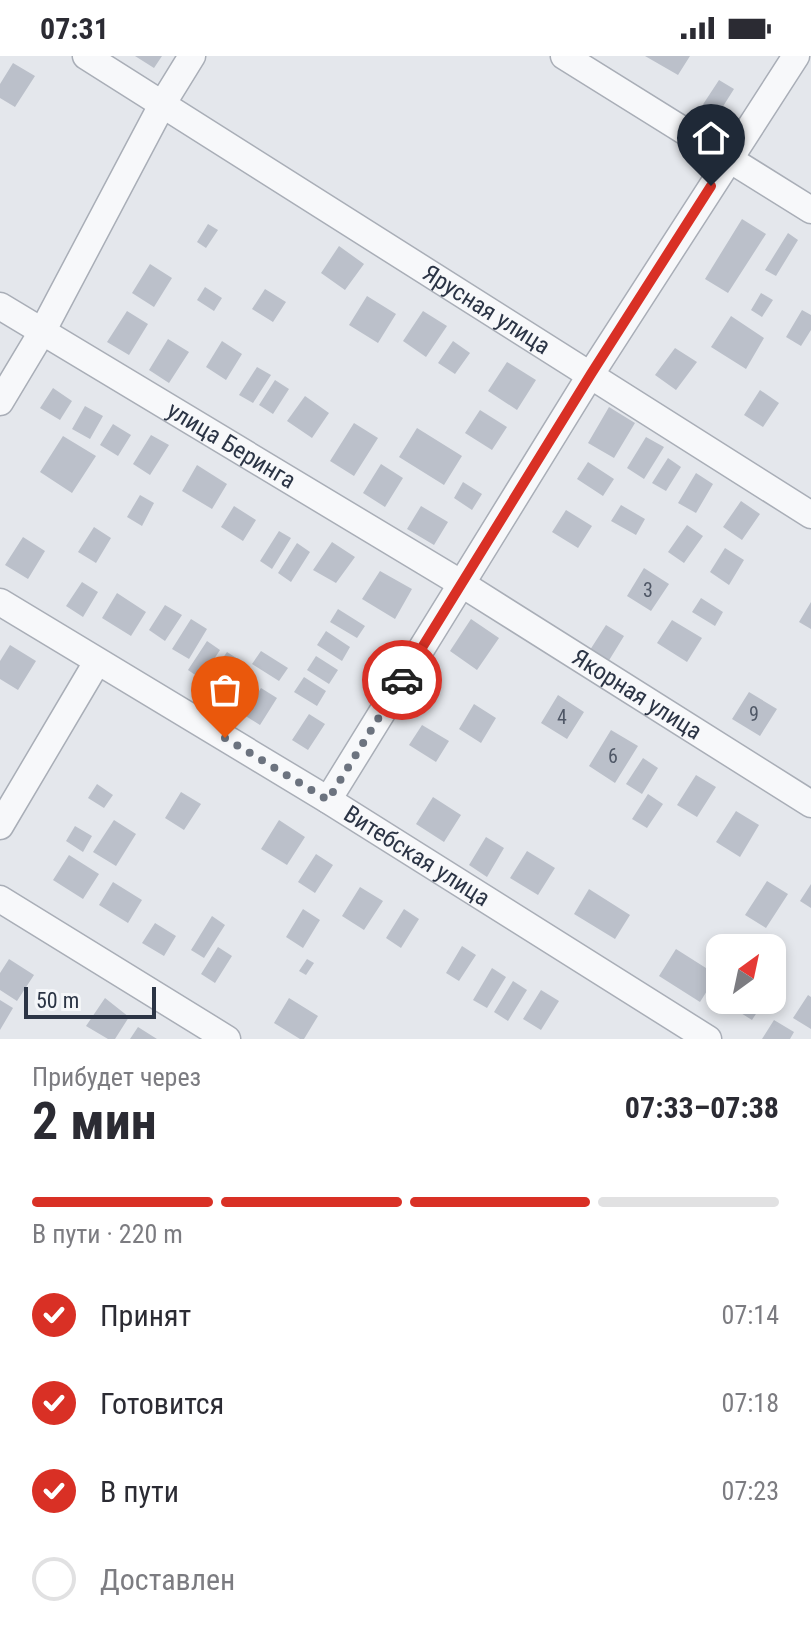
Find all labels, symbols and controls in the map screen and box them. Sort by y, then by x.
text: 07:31 [40,11,109,46]
pin [677,104,745,186]
icon: home [689,116,733,160]
street label: Ярусная улица [418,259,555,360]
street label: улица Беринга [162,396,301,495]
house number: 3 [643,578,653,602]
courier [362,640,442,720]
street label: Якорная улица [567,643,707,745]
pin [191,656,259,738]
icon: car [380,658,424,702]
icon: bag [203,668,247,712]
house number: 9 [749,702,759,726]
house number: 4 [557,705,567,729]
house number: 6 [608,744,618,768]
street label: Витебская улица [339,800,495,912]
north arrow [706,934,786,1014]
map controls [706,934,786,1014]
scale bar [24,983,156,1019]
text: 50 m [36,988,79,1013]
text: Прибудет через [32,1062,201,1092]
text: 07:33–07:38 [625,1090,779,1125]
text: 2 мин [32,1091,157,1152]
text: В пути · 220 m [32,1219,183,1249]
icon: check [32,1293,76,1337]
text: Принят [100,1298,191,1333]
text: 07:14 [722,1300,779,1330]
icon: check [32,1381,76,1425]
text: Готовится [100,1386,224,1421]
text: 07:18 [722,1388,779,1418]
icon: check [32,1469,76,1513]
text: В пути [100,1474,179,1509]
text: 07:23 [722,1476,779,1506]
text: Доставлен [100,1562,235,1597]

